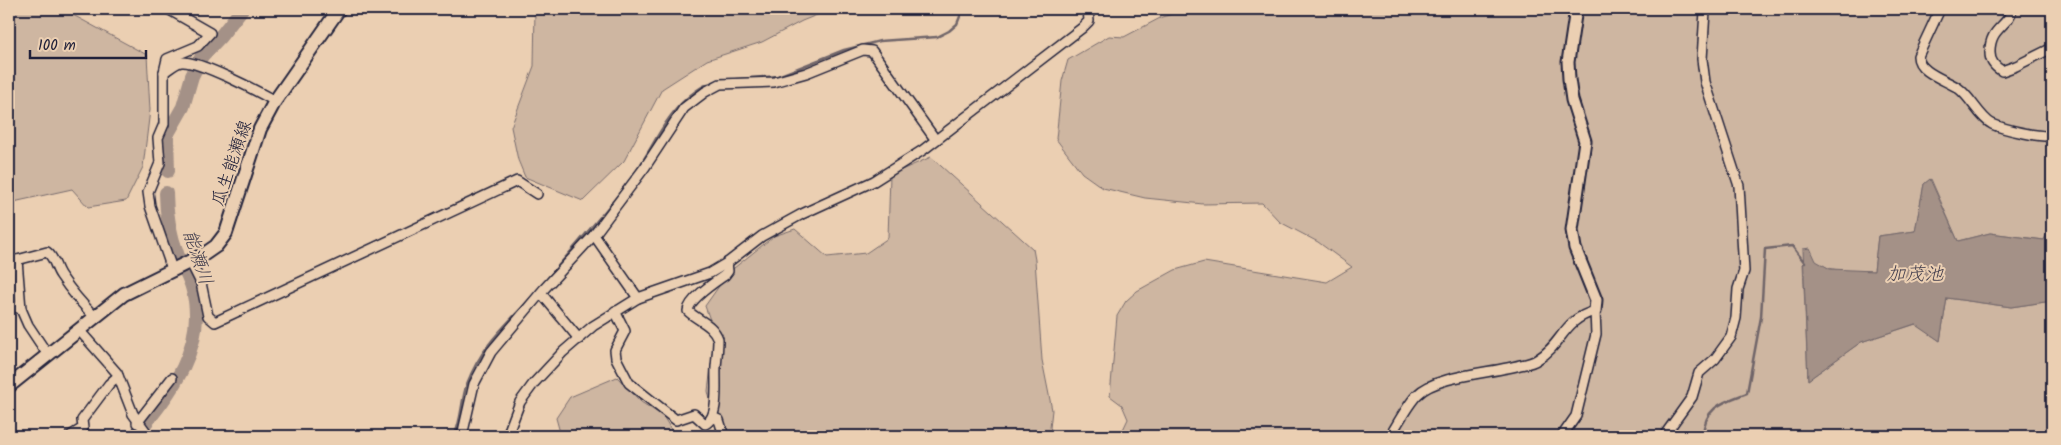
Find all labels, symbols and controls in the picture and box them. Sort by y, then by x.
scale bar [30,28,146,60]
text: 100 m [38,34,76,58]
street label: 瓜生能瀬線 [204,116,261,211]
water label: 能瀬川 [174,226,220,289]
water label: 加茂池 [1886,260,1944,290]

